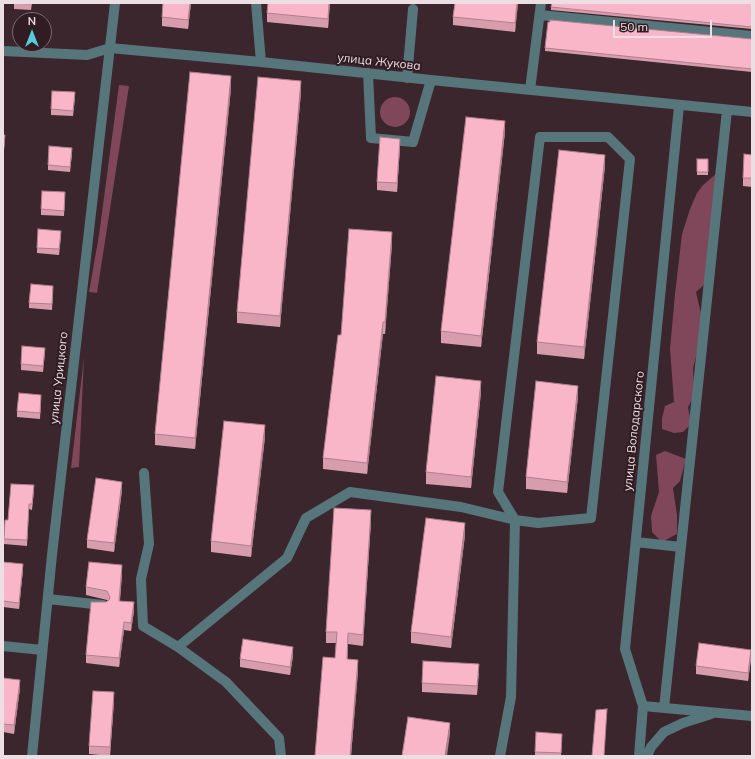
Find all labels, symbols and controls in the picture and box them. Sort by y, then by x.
north arrow [12,12,52,52]
scale bar [615,12,714,38]
text: N [28,14,36,28]
text: 50 m [620,19,648,34]
street label: улица Жукова [337,50,421,74]
street label: улица Урицкого [47,331,71,425]
street label: улица Володарского [621,370,647,492]

